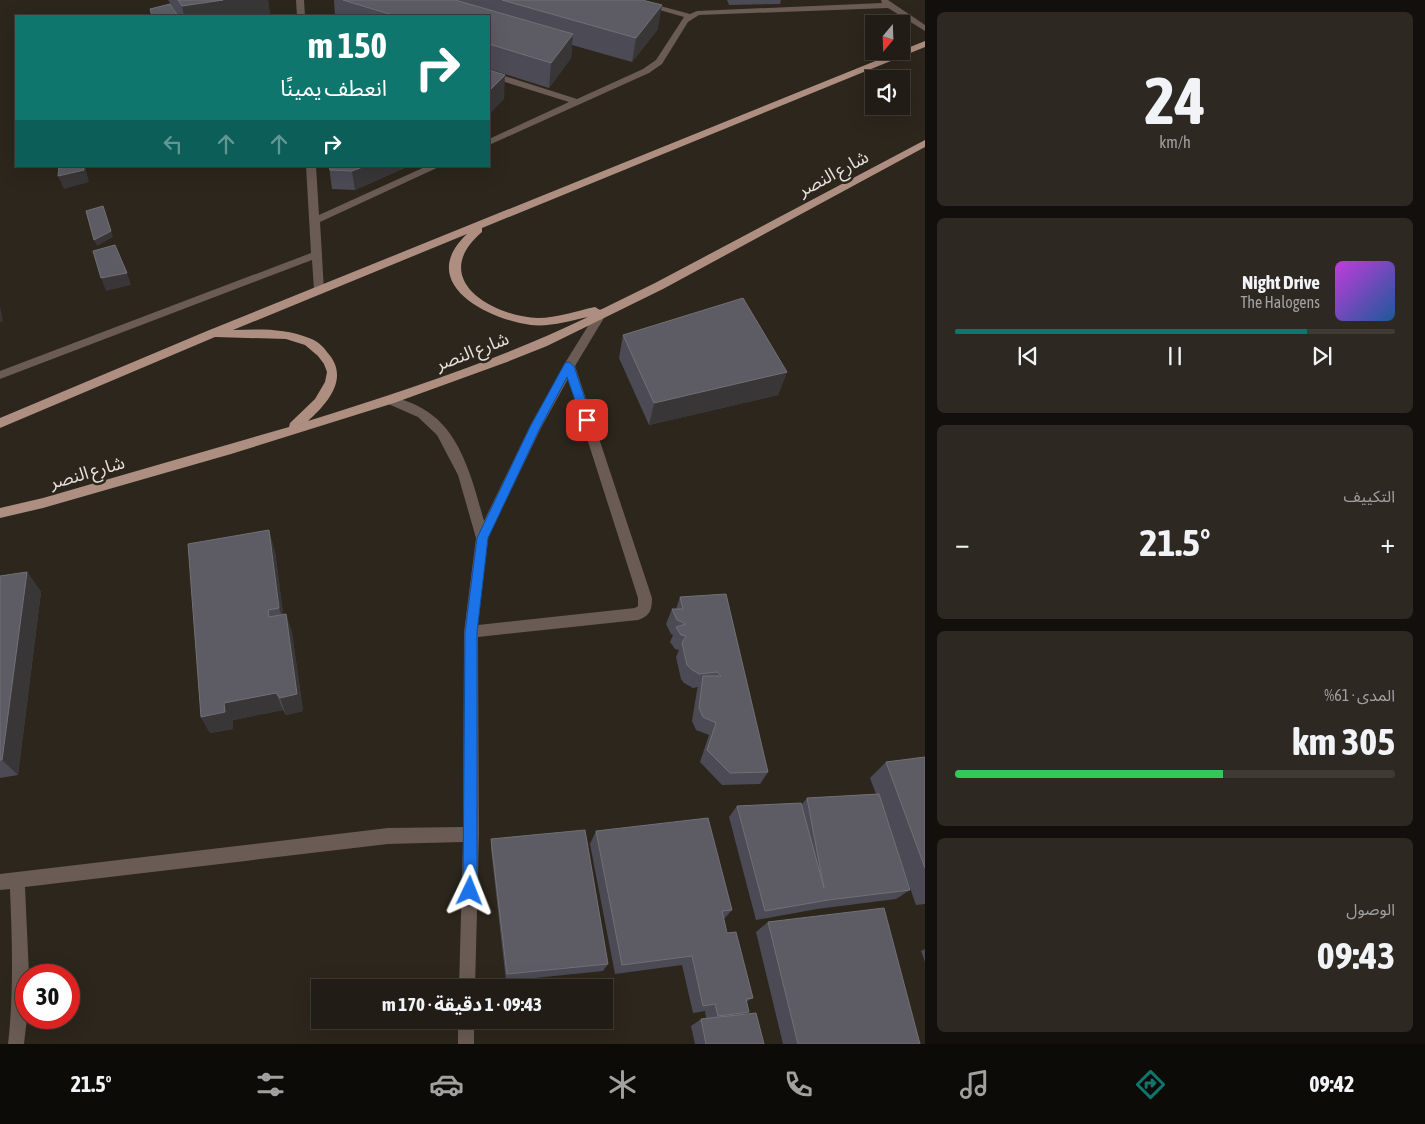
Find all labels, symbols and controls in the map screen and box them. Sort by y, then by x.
north arrow [865,15,910,60]
map controls [865,15,910,115]
text: 150 m [308,25,387,65]
icon: right [405,35,470,100]
text: 24 [1144,63,1206,138]
button: sound [865,70,910,115]
text: انعطف يمينًا [280,75,387,101]
icon: left [159,130,187,158]
icon: ahead [212,130,240,158]
icon: ahead [265,130,293,158]
icon: right [318,130,346,158]
text: km/h [1159,133,1191,151]
street label: شارع النصر [793,146,874,204]
text: Night Drive [1242,271,1320,293]
text: The Halogens [1241,293,1320,311]
street label: شارع النصر [431,327,513,379]
icon: previous [1014,342,1042,370]
icon: pause [1161,342,1189,370]
icon: next [1308,342,1336,370]
pin [566,399,608,441]
icon: arrive [573,406,601,434]
street label: شارع النصر [46,451,128,497]
text: التكييف [1343,487,1395,505]
text: 21.5° [1140,521,1210,564]
text: − [955,527,970,559]
text: + [1380,527,1395,559]
text: المدى · 61% [1324,686,1395,704]
text: 305 km [1292,720,1395,763]
position arrow [443,864,495,916]
text: الوصول [1346,900,1395,918]
text: 09:43 [1317,934,1395,977]
speed limit sign: 30 [15,964,80,1029]
text: 09:43 · 1 دقيقة · 170 m [382,993,542,1015]
icon: filters [253,1067,288,1102]
icon: car [429,1067,464,1102]
icon: climate [605,1067,640,1102]
icon: phone [781,1067,816,1102]
icon: music [957,1067,992,1102]
icon: directions [1133,1067,1168,1102]
text: 21.5° [71,1071,112,1097]
text: 09:42 [1309,1071,1354,1097]

